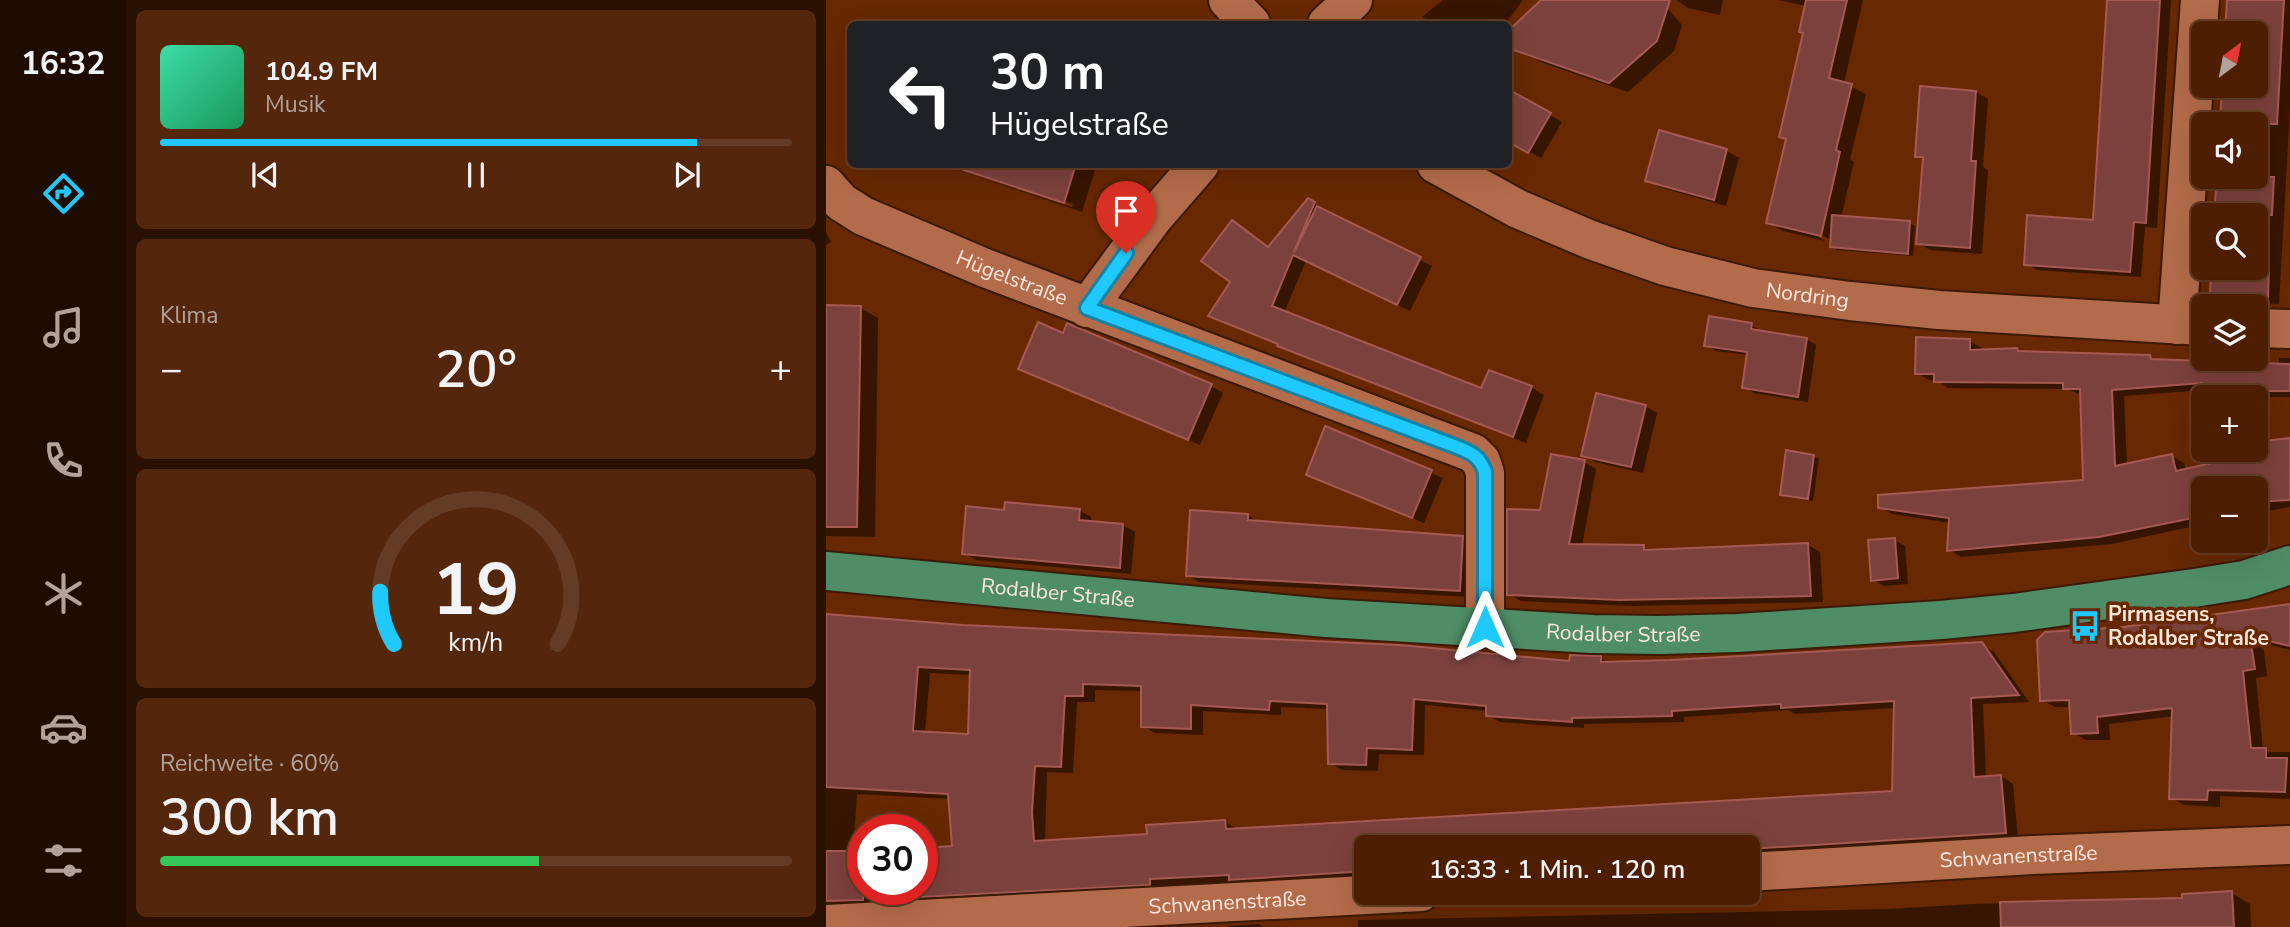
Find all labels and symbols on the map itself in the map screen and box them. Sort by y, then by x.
north arrow [2191,21,2268,98]
pin [1096,181,1156,253]
street label: Hügelstraße [952,243,1072,312]
street label: Nordring [1764,276,1851,315]
street label: Rodalber Straße [980,572,1136,614]
position arrow [1448,590,1522,664]
place label: Pirmasens, Rodalber Straße [2108,600,2269,652]
bus stop icon: Pirmasens, Rodalber Straße [2068,609,2102,643]
street label: Rodalber Straße [1545,617,1701,649]
speed limit sign: 30 [847,814,938,905]
street label: Schwanenstraße [1939,838,2098,875]
street label: Schwanenstraße [1148,884,1307,921]

